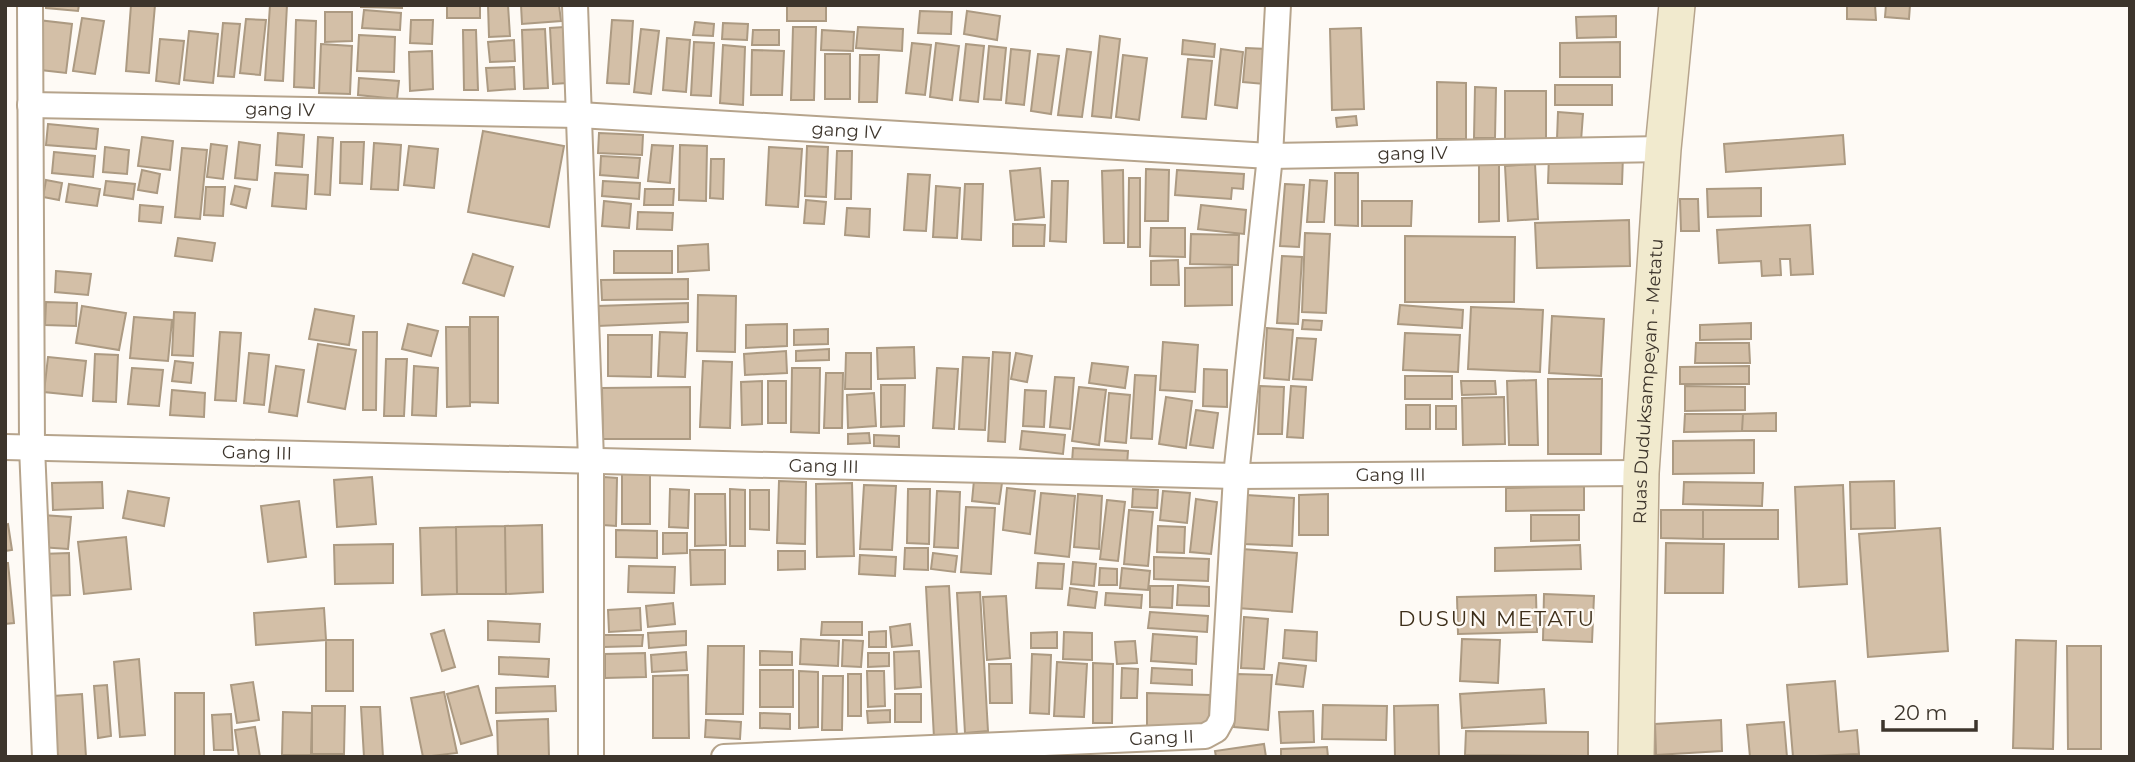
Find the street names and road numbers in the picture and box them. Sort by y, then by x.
street label: gang IV [245,98,316,121]
street label: gang IV [811,118,882,144]
street label: gang IV [1378,142,1448,165]
street label: Ruas Duduksampeyan - Metatu [1629,238,1668,524]
street label: Gang III [222,441,292,465]
street label: Gang III [788,454,859,478]
street label: Gang III [1356,464,1426,486]
street label: Gang II [1129,725,1194,750]

